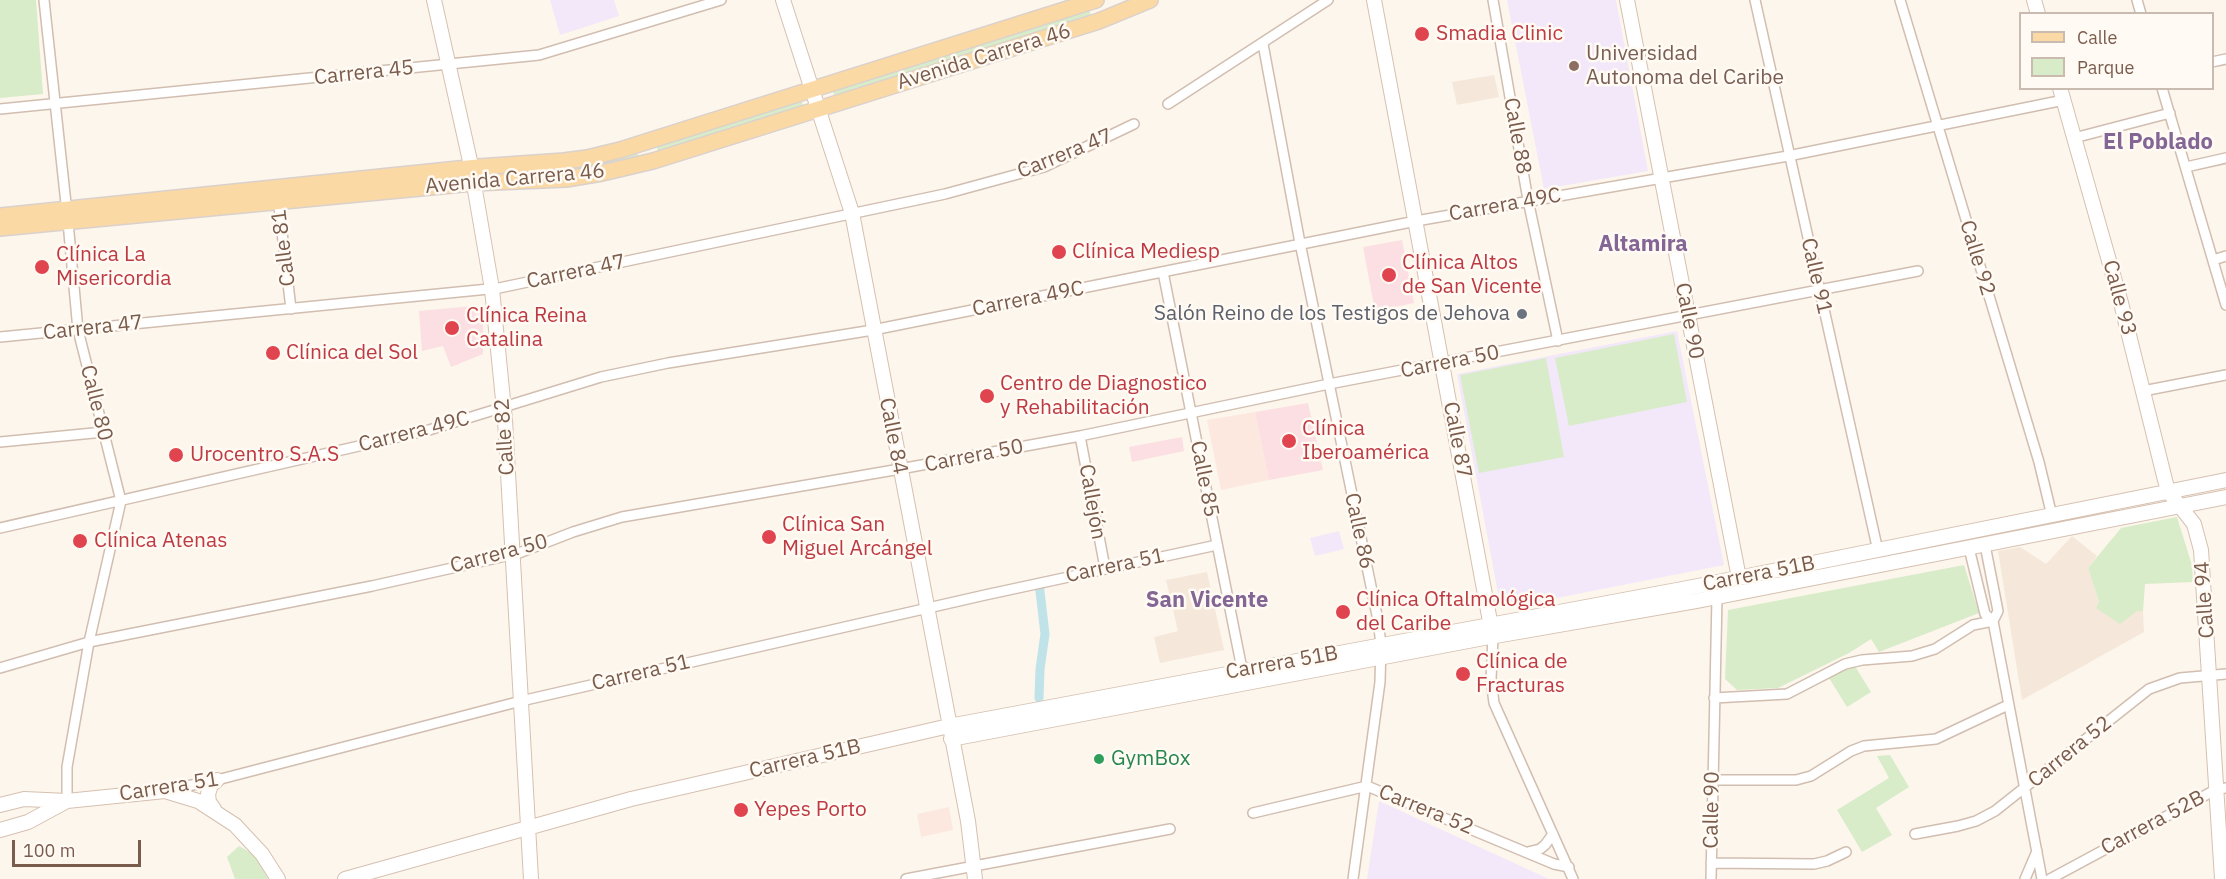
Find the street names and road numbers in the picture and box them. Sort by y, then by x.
street label: Avenida Carrera 46 [894,19,1074,95]
street label: Carrera 45 [313,55,415,91]
street label: Calle 88 [1498,96,1536,176]
street label: Carrera 47 [1014,124,1116,184]
street label: Avenida Carrera 46 [424,159,606,199]
street label: Carrera 49C [1447,183,1563,227]
street label: Calle 81 [267,208,301,288]
street label: Calle 92 [1954,217,2000,299]
street label: Calle 91 [1795,236,1837,316]
street label: Carrera 47 [524,249,628,295]
street label: Calle 93 [2097,257,2141,339]
street label: Carrera 49C [970,276,1086,322]
street label: Calle 90 [1669,281,1709,361]
street label: Carrera 47 [42,310,144,346]
street label: Carrera 50 [1398,340,1502,384]
street label: Calle 80 [74,362,118,444]
street label: Calle 84 [873,396,913,476]
street label: Calle 82 [490,398,520,476]
street label: Calle 87 [1437,400,1477,480]
street label: Carrera 49C [356,406,472,458]
street label: Carrera 50 [922,434,1026,478]
street label: Calle 85 [1184,439,1224,519]
street label: Callejón [1073,462,1111,542]
street label: Calle 86 [1339,491,1379,571]
street label: Carrera 50 [447,529,551,579]
street label: Carrera 51 [1063,543,1167,589]
street label: Carrera 51B [1701,551,1817,597]
street label: Calle 94 [2190,561,2220,639]
street label: Carrera 51B [1224,641,1340,685]
street label: Carrera 51 [589,649,693,697]
street label: Carrera 52 [2023,711,2117,793]
street label: Carrera 51B [747,734,863,784]
street label: Carrera 51 [118,767,220,807]
street label: Calle 90 [1699,771,1725,849]
street label: Carrera 52 [1375,780,1477,840]
street label: Carrera 52B [2097,785,2209,861]

